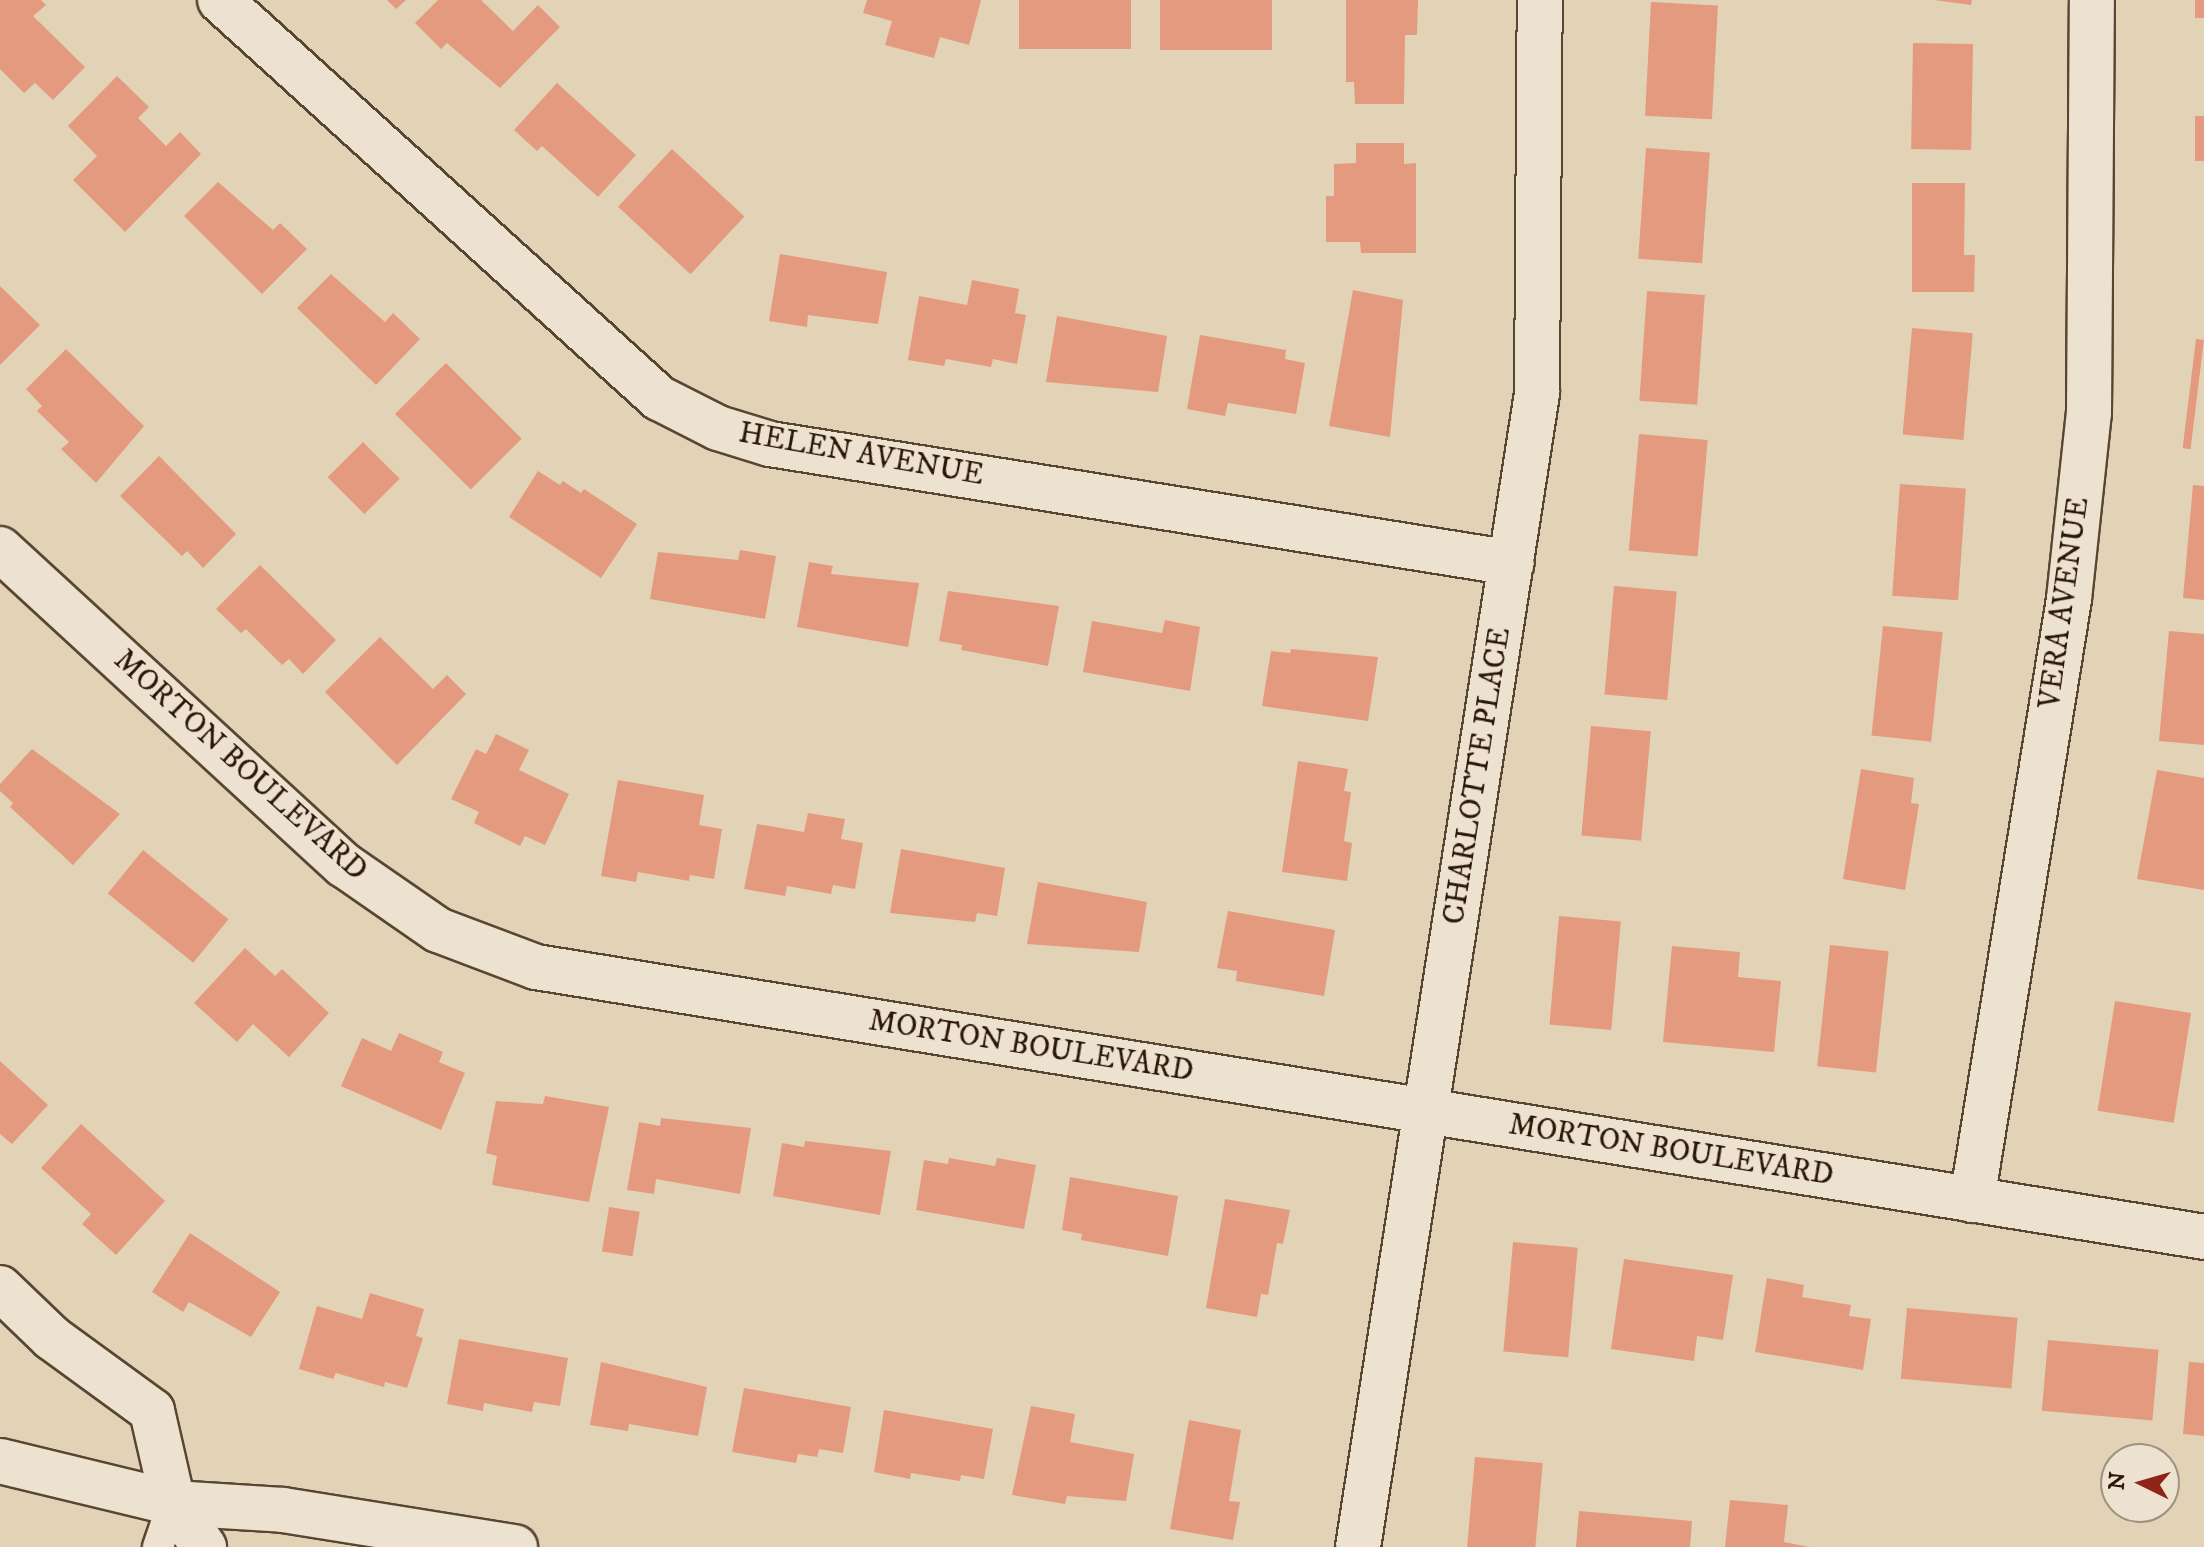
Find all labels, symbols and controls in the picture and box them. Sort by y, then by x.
street label: HELEN AVENUE [736,416,986,494]
street label: VERA AVENUE [2032,495,2098,711]
street label: CHARLOTTE PLACE [1437,625,1519,927]
street label: MORTON BOULEVARD [106,643,374,889]
street label: MORTON BOULEVARD [866,1004,1196,1090]
street label: MORTON BOULEVARD [1506,1108,1836,1194]
north arrow [2100,1443,2180,1523]
text: N [2103,1471,2132,1491]

